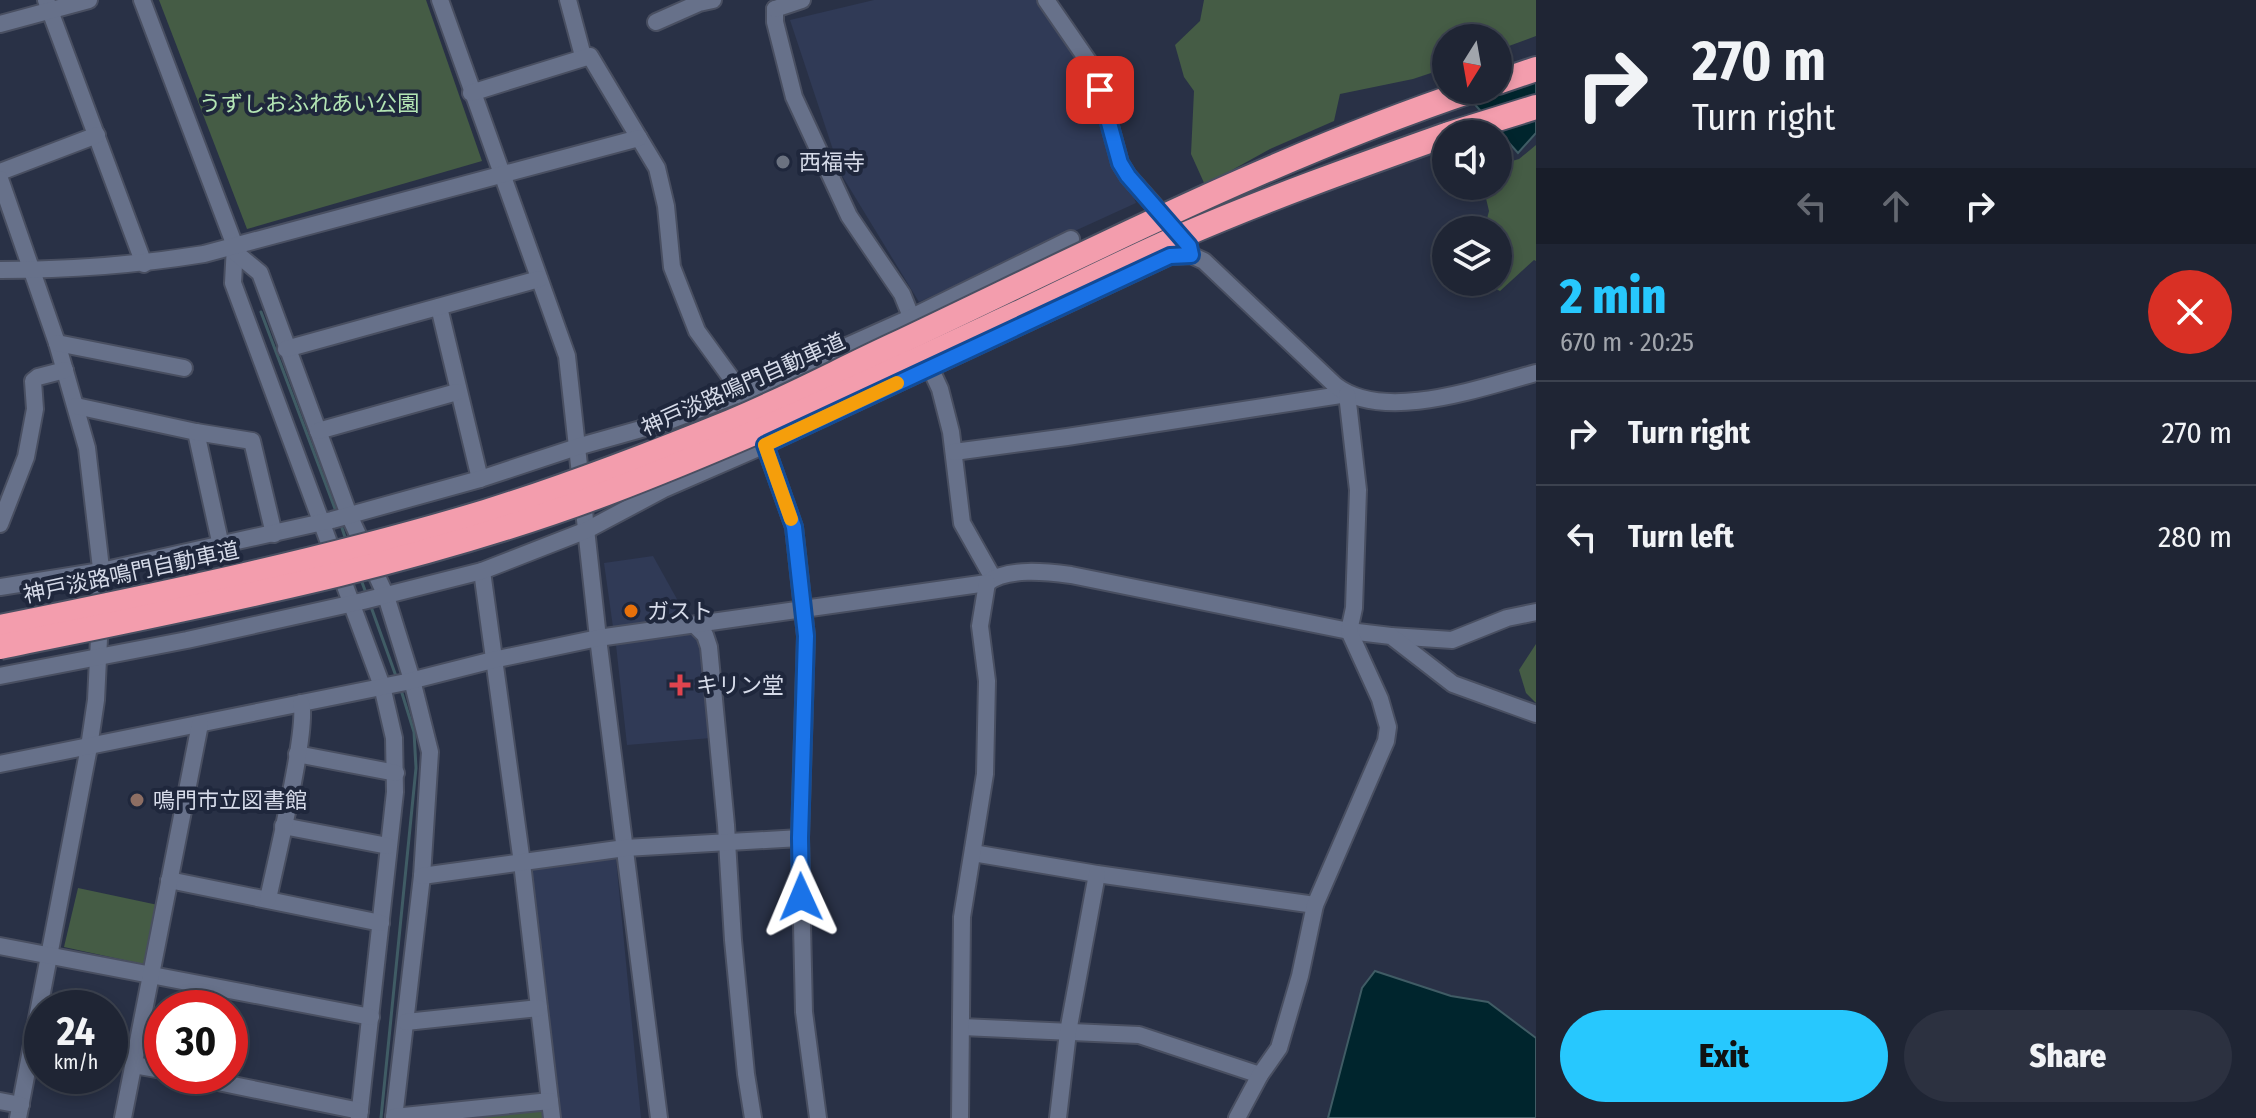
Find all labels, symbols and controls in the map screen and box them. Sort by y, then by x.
north arrow [1432,24,1512,104]
map controls [1432,24,1512,296]
text: 270 m [1692,28,1826,95]
icon: right [1560,32,1664,136]
pin [1066,56,1134,124]
icon: arrive [1078,68,1122,112]
park label: うずしおふれあい公園 [199,90,419,117]
text: Turn right [1692,96,1835,140]
button: sound [1432,120,1512,200]
place label: 西福寺 [799,149,865,176]
marker: 西福寺 [774,153,792,171]
icon: left [1790,184,1834,228]
icon: ahead [1874,184,1918,228]
icon: right [1958,184,2002,228]
button: layers [1432,216,1512,296]
text: 2 min [1560,268,1666,326]
button: close [2148,270,2232,354]
street label: 神戸淡路鳴門自動車道 [637,327,849,442]
text: 670 m · 20:25 [1560,327,1694,358]
icon: right [1560,411,1604,455]
text: Turn right [1628,415,1750,451]
text: 270 m [2161,415,2232,451]
icon: left [1560,515,1604,559]
text: Turn left [1628,519,1734,555]
text: 280 m [2158,519,2232,555]
street label: 神戸淡路鳴門自動車道 [21,536,242,609]
place label: ガスト [647,598,713,625]
marker: ガスト [622,602,640,620]
place label: キリン堂 [696,672,784,699]
marker: キリン堂 [671,676,689,694]
place label: 鳴門市立図書館 [153,787,307,814]
marker: 鳴門市立図書館 [128,791,146,809]
position arrow [759,855,843,939]
speed limit sign: 30 [144,990,248,1094]
text: 24 [57,1008,95,1056]
button: Exit [1560,1010,1888,1102]
button: Share [1904,1010,2232,1102]
text: km/h [54,1050,98,1074]

